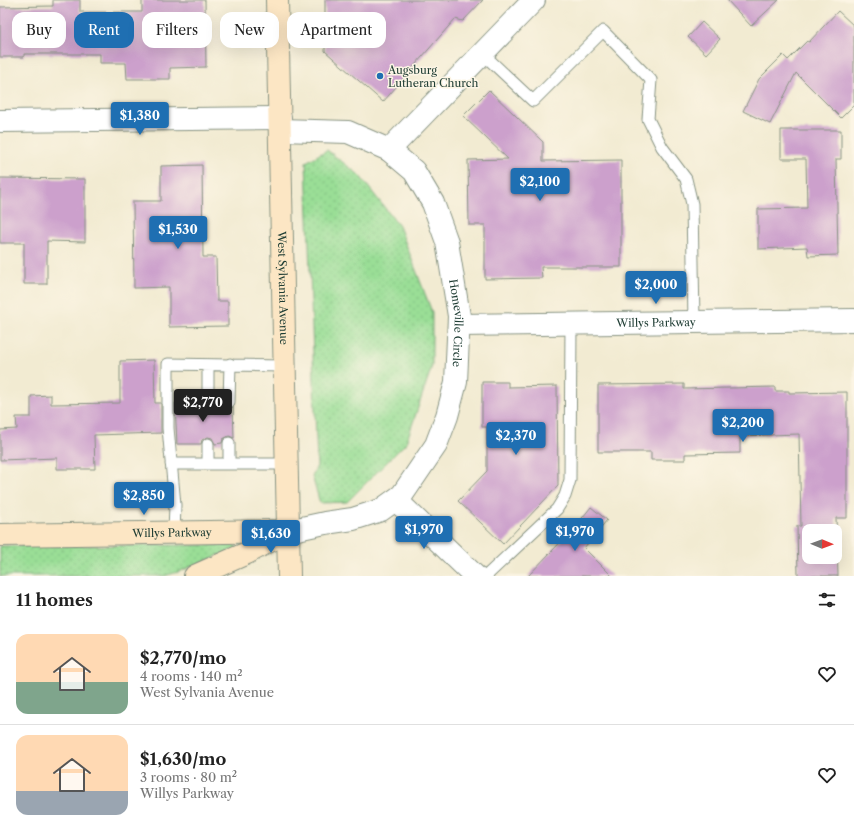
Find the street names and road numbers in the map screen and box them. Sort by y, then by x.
street label: West Sylvania Avenue [275,230,291,345]
street label: Homeville Circle [446,278,466,368]
street label: Willys Parkway [615,315,697,330]
street label: Willys Parkway [131,525,213,540]

